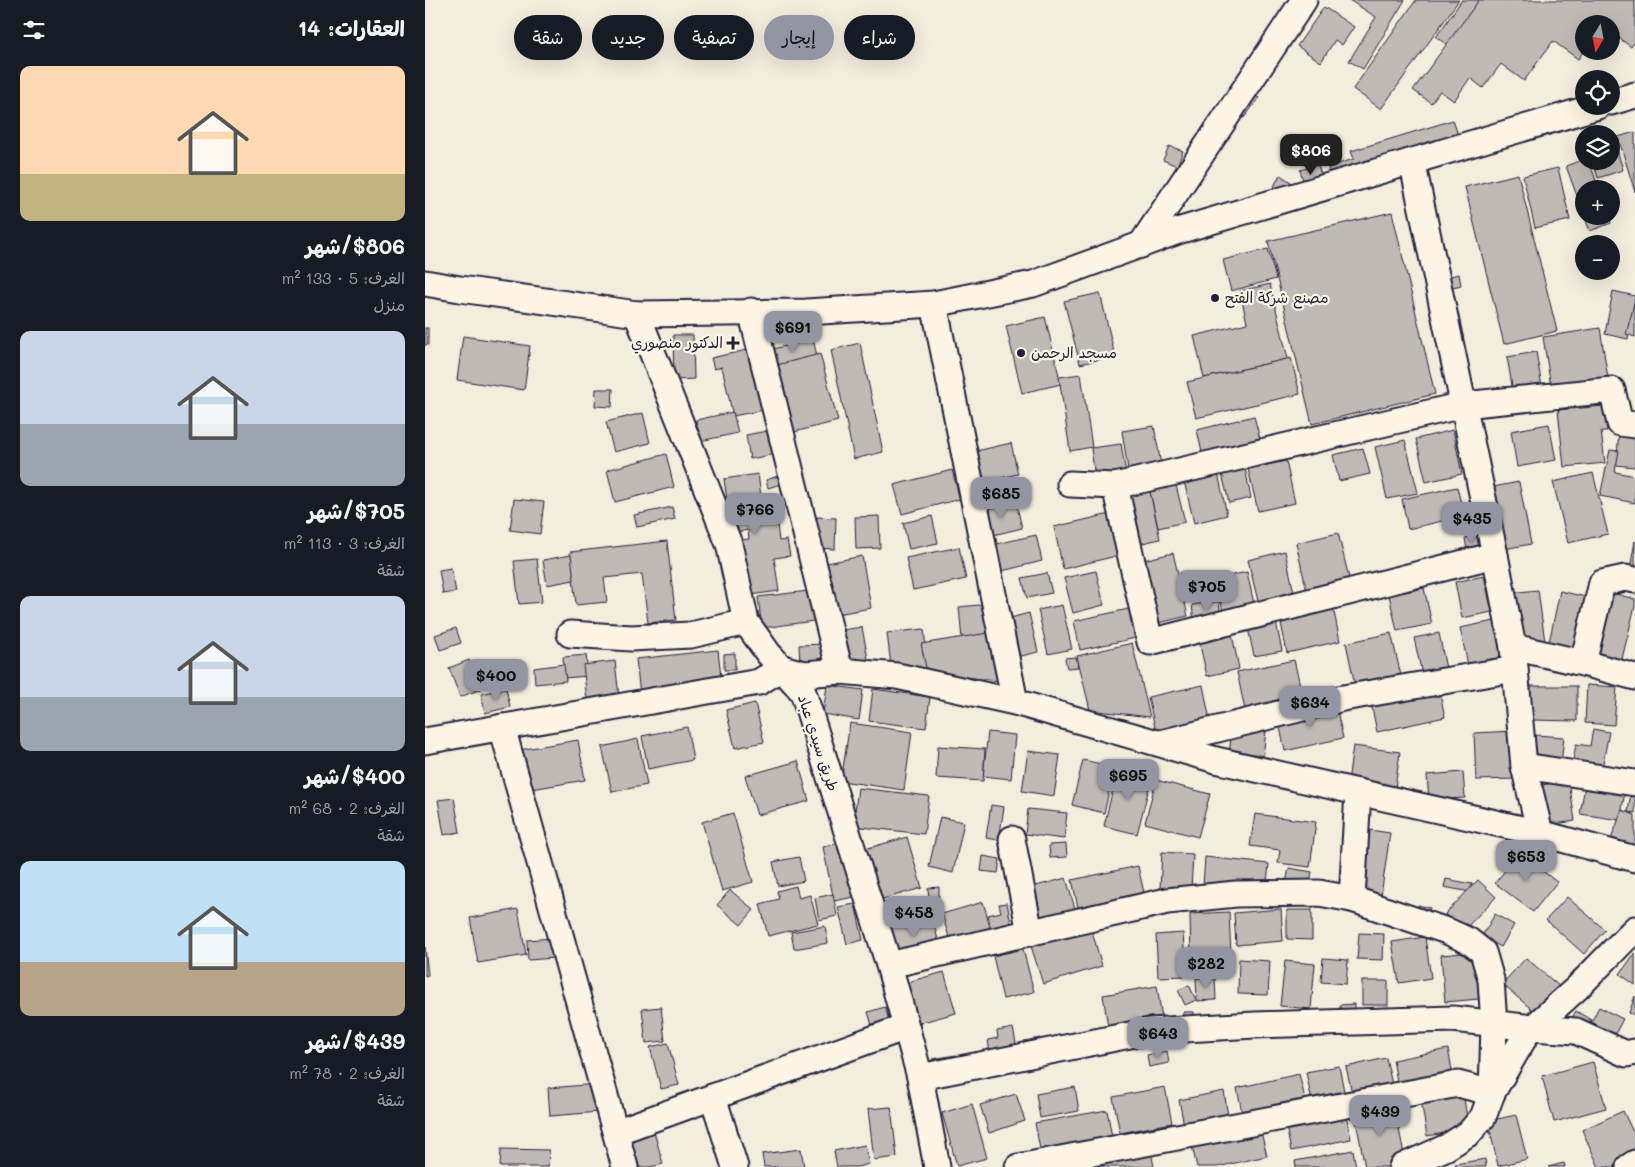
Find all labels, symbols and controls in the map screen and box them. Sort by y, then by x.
text: العقارات: 14 [298,14,405,41]
chip: شقة [514,15,582,60]
chip: جديد [592,15,664,60]
chip: تصفية [674,15,754,60]
chip: إيجار [764,15,834,60]
chip: شراء [844,15,915,60]
north arrow [1575,15,1620,60]
map controls [1575,15,1620,280]
icon: filters [20,16,48,44]
button: locate [1575,70,1620,115]
icon: home [168,98,258,188]
button: layers [1575,125,1620,170]
pin: $806 [1281,134,1341,176]
text: $806 [1291,139,1331,160]
button: + [1575,180,1620,225]
text: $806/شهر [306,232,405,259]
button: − [1575,235,1620,280]
text: الغرف: 5 · 133 m² [282,267,405,288]
place label: مصنع شركة الفتح [1225,287,1329,309]
marker: مصنع شركة الفتح [1209,292,1221,304]
text: منزل [373,294,405,315]
pin: $691 [763,310,823,353]
text: $691 [775,316,811,337]
place label: الدكتور منصوري [631,332,723,354]
marker: الدكتور منصوري [727,337,739,349]
place label: مسجد الرحمن [1031,342,1117,362]
marker: مسجد الرحمن [1015,347,1027,359]
icon: home [168,363,258,453]
pin: $685 [971,476,1031,519]
text: $685 [982,482,1020,503]
pin: $766 [725,492,785,535]
text: $705/شهر [307,497,405,524]
text: $766 [736,498,774,519]
pin: $435 [1442,502,1502,544]
text: $435 [1453,507,1491,528]
text: الغرف: 3 · 113 m² [284,532,405,553]
text: شقة [377,559,405,580]
pin: $705 [1177,570,1237,612]
text: $705 [1188,575,1226,596]
icon: home [168,628,258,718]
pin: $400 [466,658,526,701]
text: $400 [476,664,516,685]
pin: $634 [1280,686,1340,728]
text: $634 [1290,691,1330,712]
street label: طريق سيدي عباد [792,692,844,794]
pin: $695 [1098,758,1158,801]
text: $400/شهر [305,762,405,789]
text: $695 [1109,764,1147,785]
text: الغرف: 2 · 68 m² [289,797,405,818]
text: شقة [377,824,405,845]
pin: $653 [1496,840,1556,882]
text: $653 [1507,845,1545,866]
icon: home [168,893,258,983]
pin: $458 [884,896,944,938]
text: $458 [894,901,934,922]
pin: $282 [1176,946,1236,989]
text: $282 [1187,952,1225,973]
pin: $643 [1128,1016,1188,1059]
text: $643 [1138,1022,1178,1043]
text: $439/شهر [306,1027,405,1054]
text: الغرف: 2 · 78 m² [289,1062,405,1083]
text: شقة [377,1089,405,1110]
pin: $439 [1350,1094,1410,1137]
text: $439 [1360,1100,1400,1121]

